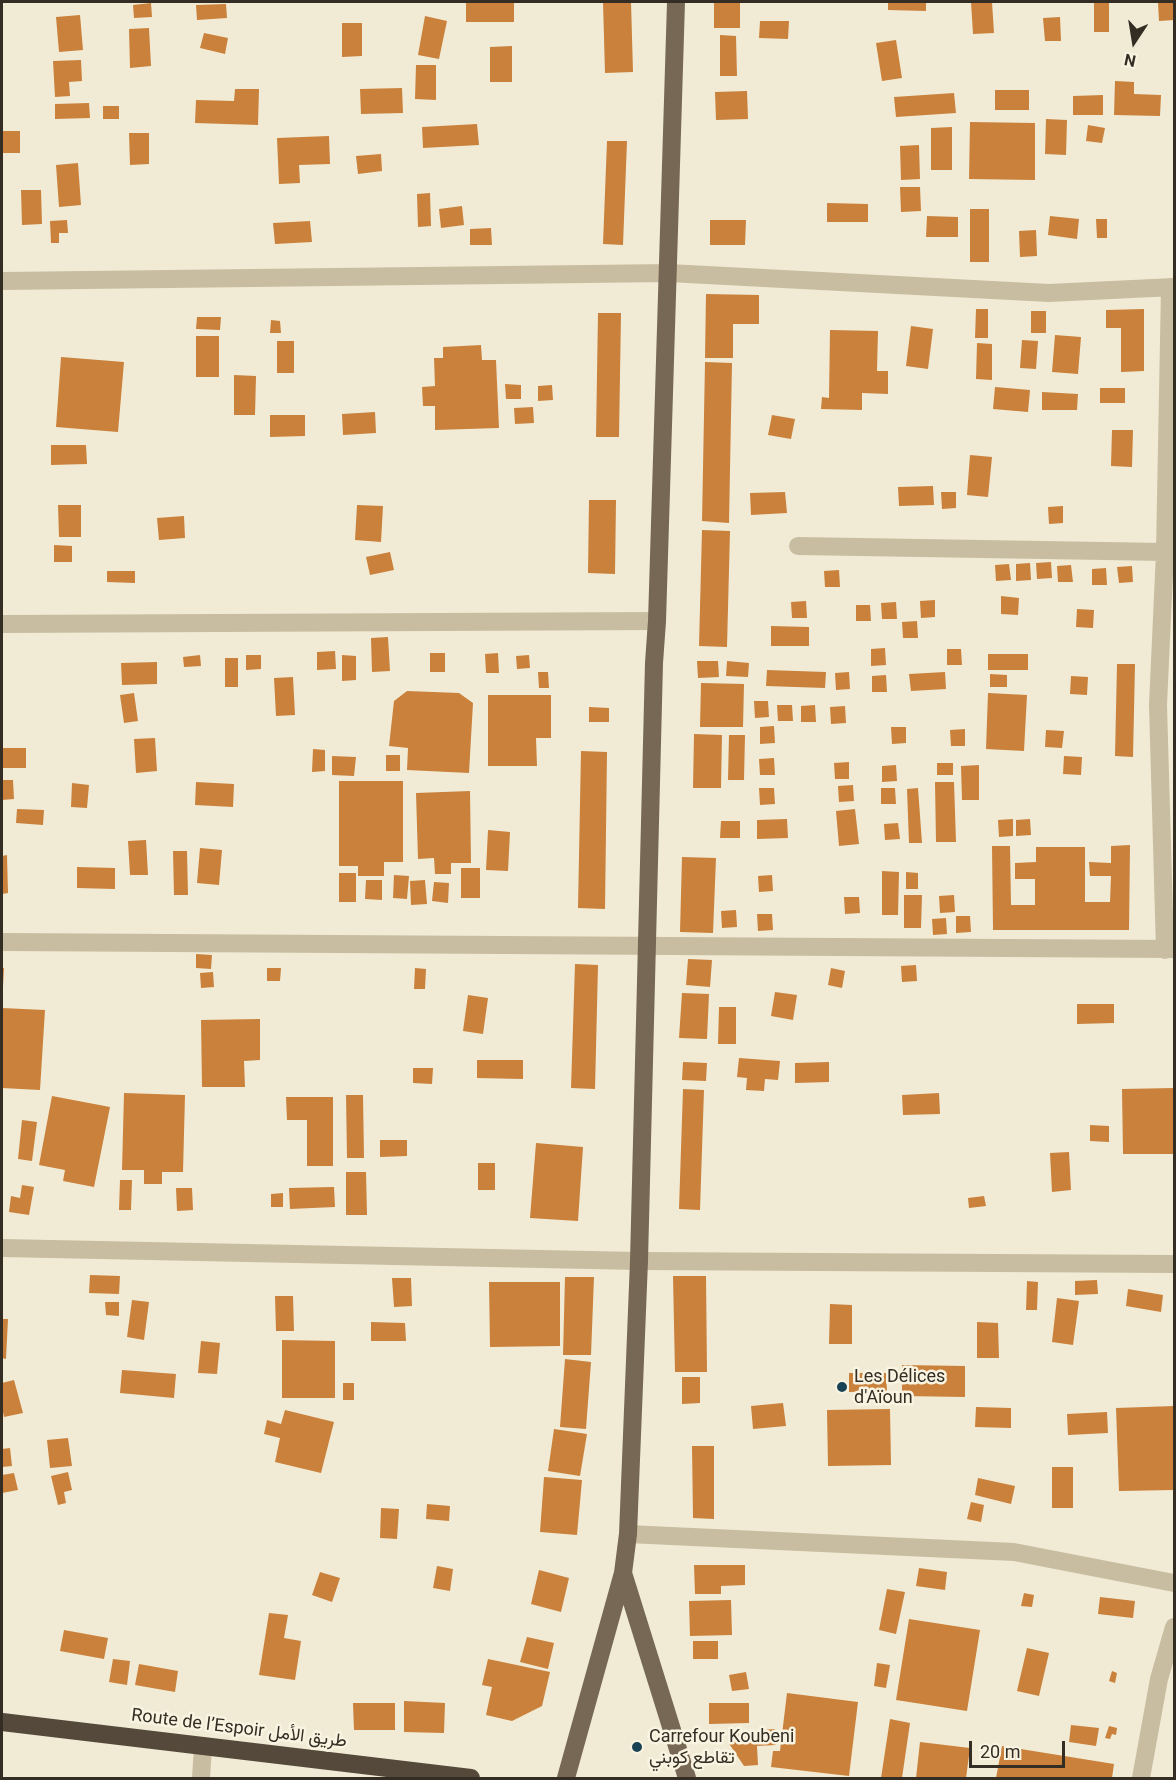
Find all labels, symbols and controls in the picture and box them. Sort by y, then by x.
north arrow [1104,12,1164,72]
text: N [1123,50,1138,71]
place label: Les Délices d'Aïoun [854,1366,945,1408]
marker: Les Délices d'Aïoun [835,1380,849,1394]
street label: Route de l’Espoir طريق الأمل [130,1705,348,1753]
place label: Carrefour Koubeni تقاطع كوبني [649,1726,794,1768]
scale bar [972,1729,1068,1767]
marker: Carrefour Koubeni تقاطع كوبني [630,1740,644,1754]
text: 20 m [980,1741,1020,1762]

